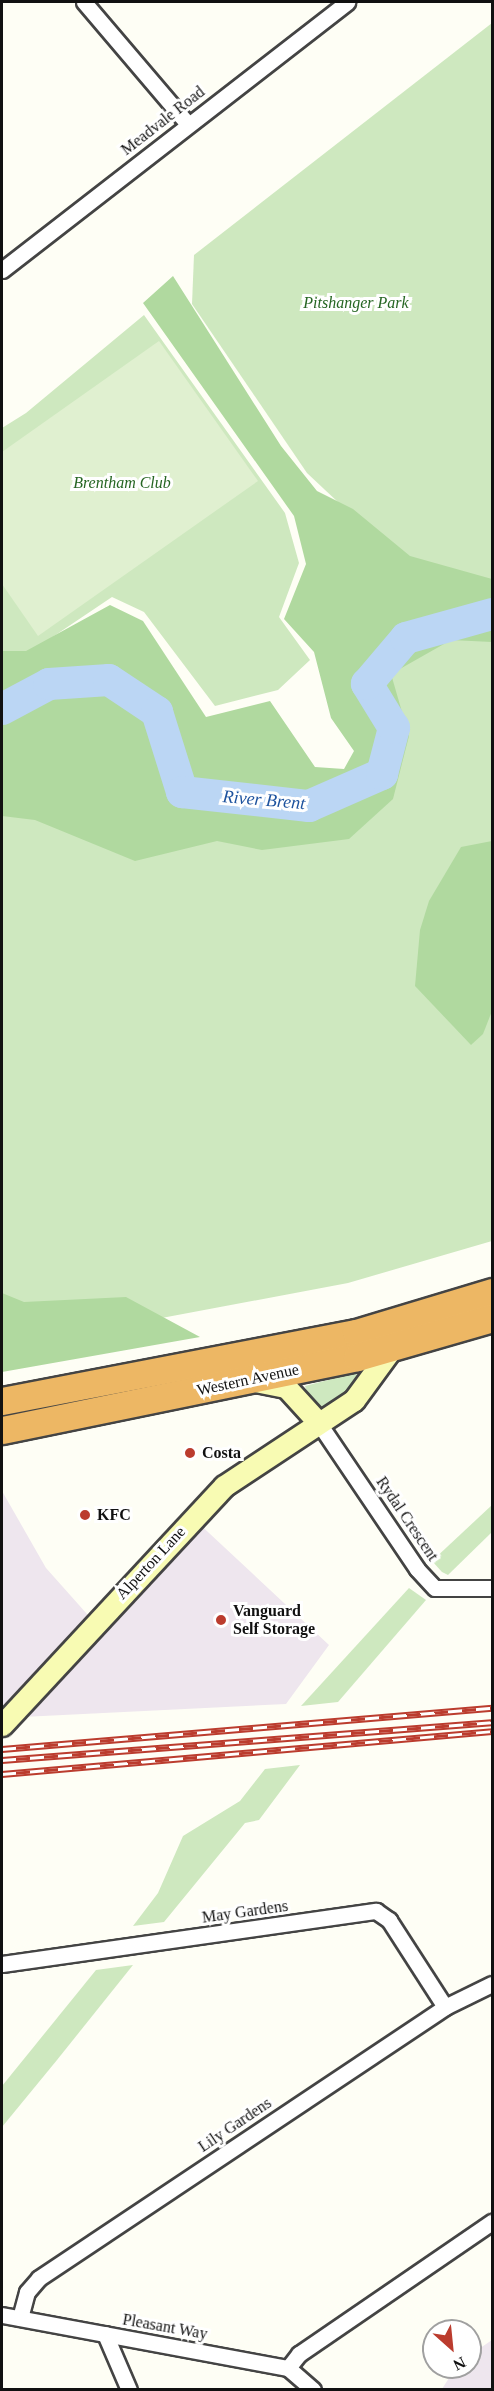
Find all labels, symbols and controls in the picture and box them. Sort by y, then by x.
street label: Meadvale Road [117,82,209,160]
park label: Pitshanger Park [303,293,409,313]
park label: Brentham Club [73,473,171,493]
water label: River Brent [222,786,306,814]
street label: Western Avenue [195,1360,301,1400]
place label: Costa [202,1443,241,1463]
marker: Costa [183,1446,197,1460]
street label: Rydal Crescent [372,1473,442,1565]
place label: KFC [97,1505,131,1525]
marker: KFC [78,1508,92,1522]
street label: Alperton Lane [112,1522,190,1604]
place label: Vanguard Self Storage [233,1601,315,1639]
marker: Vanguard Self Storage [214,1613,228,1627]
street label: May Gardens [201,1896,289,1928]
street label: Lily Gardens [195,2094,275,2156]
street label: Pleasant Way [121,2310,209,2344]
north arrow [422,2319,482,2379]
text: N [450,2354,469,2374]

